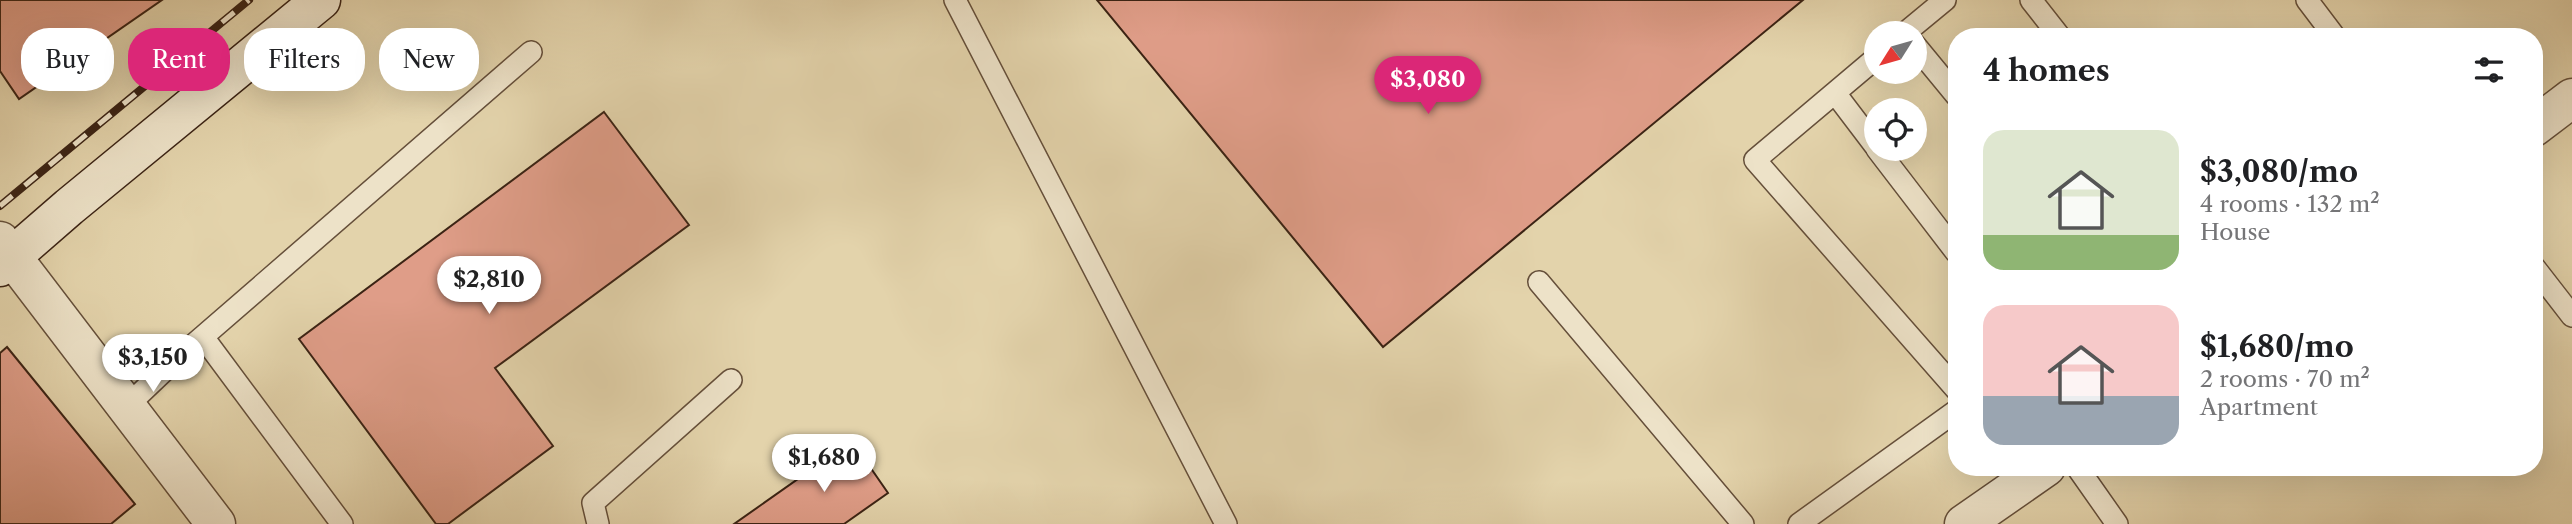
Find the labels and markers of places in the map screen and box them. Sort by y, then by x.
pin: $3,080 [1371,57,1485,116]
pin: $2,810 [432,256,546,316]
pin: $3,150 [96,334,210,394]
pin: $1,680 [767,434,881,494]

